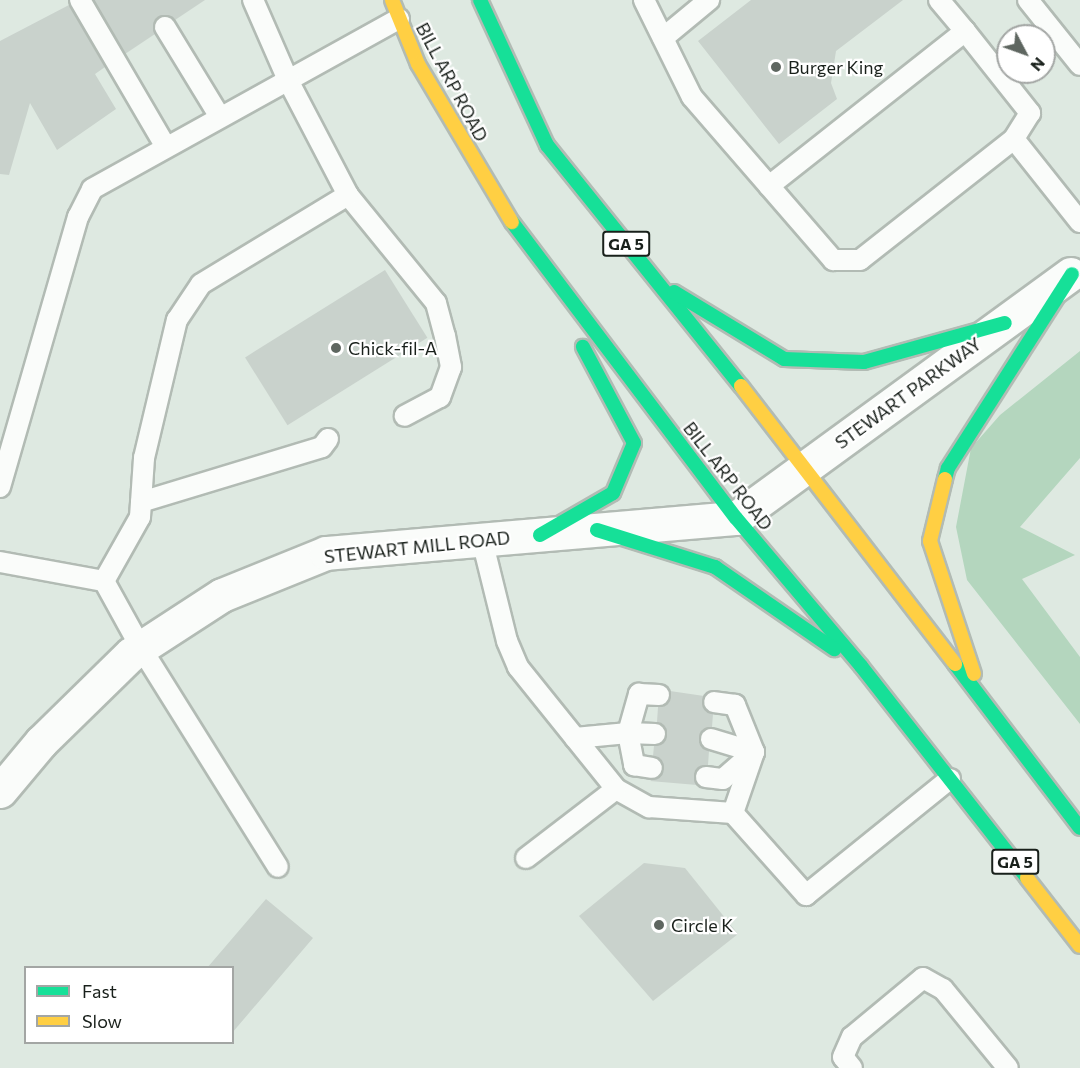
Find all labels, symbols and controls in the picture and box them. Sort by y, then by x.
street label: BILL ARP ROAD [412,19,492,145]
north arrow [996,24,1056,84]
text: N [1027,54,1050,76]
place label: Burger King [788,56,883,78]
marker: Burger King [769,60,783,74]
road number: GA 5 [602,231,650,257]
street label: STEWART PARKWAY [831,333,985,453]
place label: Chick-fil-A [348,337,437,359]
marker: Chick-fil-A [329,341,343,355]
street label: BILL ARP ROAD [679,418,777,534]
street label: STEWART MILL ROAD [323,527,511,567]
road number: GA 5 [991,849,1039,875]
place label: Circle K [671,914,733,936]
marker: Circle K [652,918,666,932]
legend [24,966,234,1044]
text: Fast [82,980,117,1002]
text: Slow [82,1010,122,1032]

